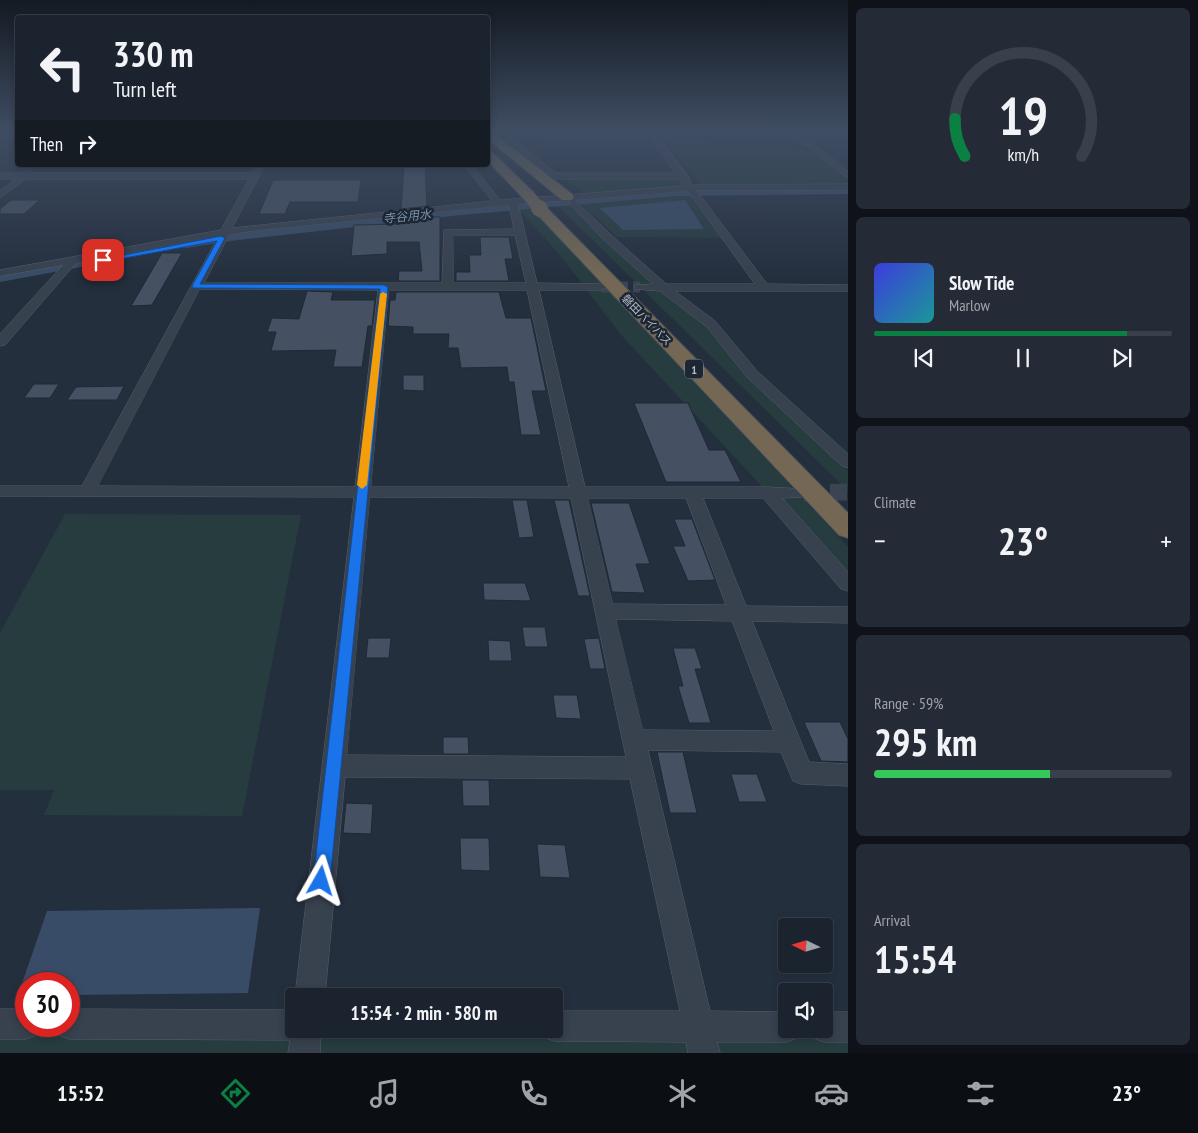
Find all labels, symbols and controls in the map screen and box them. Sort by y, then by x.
text: 330 m [113,31,194,77]
icon: left [30,35,95,100]
text: Turn left [113,75,177,103]
text: 19 [998,82,1048,149]
icon: right [73,130,101,158]
text: Then [30,132,63,156]
text: km/h [1007,143,1039,166]
water label: 寺谷用水 [382,206,434,226]
pin [82,239,124,281]
icon: arrive [89,246,117,274]
text: Slow Tide [949,271,1014,295]
street label: 磐田バイパス [619,291,675,349]
text: Marlow [949,295,990,315]
icon: previous [910,344,938,372]
icon: pause [1009,344,1037,372]
icon: next [1108,344,1136,372]
road number: 1 [685,359,703,378]
text: Climate [874,492,916,512]
text: 23° [998,516,1048,565]
text: − [874,522,886,559]
text: + [1160,522,1172,559]
text: Range · 59% [874,693,943,713]
text: 295 km [874,717,977,766]
position arrow [294,854,346,906]
text: Arrival [874,910,910,930]
north arrow [778,918,832,972]
map controls [778,918,833,1038]
text: 15:54 [874,934,956,983]
speed limit sign: 30 [15,972,80,1037]
button: sound [778,983,833,1038]
text: 15:54 · 2 min · 580 m [351,1001,497,1025]
icon: directions [218,1076,253,1111]
icon: music [367,1076,402,1111]
icon: phone [516,1076,551,1111]
icon: climate [665,1076,700,1111]
icon: car [814,1076,849,1111]
icon: filters [963,1076,998,1111]
text: 15:52 [57,1079,105,1107]
text: 23° [1112,1079,1141,1107]

